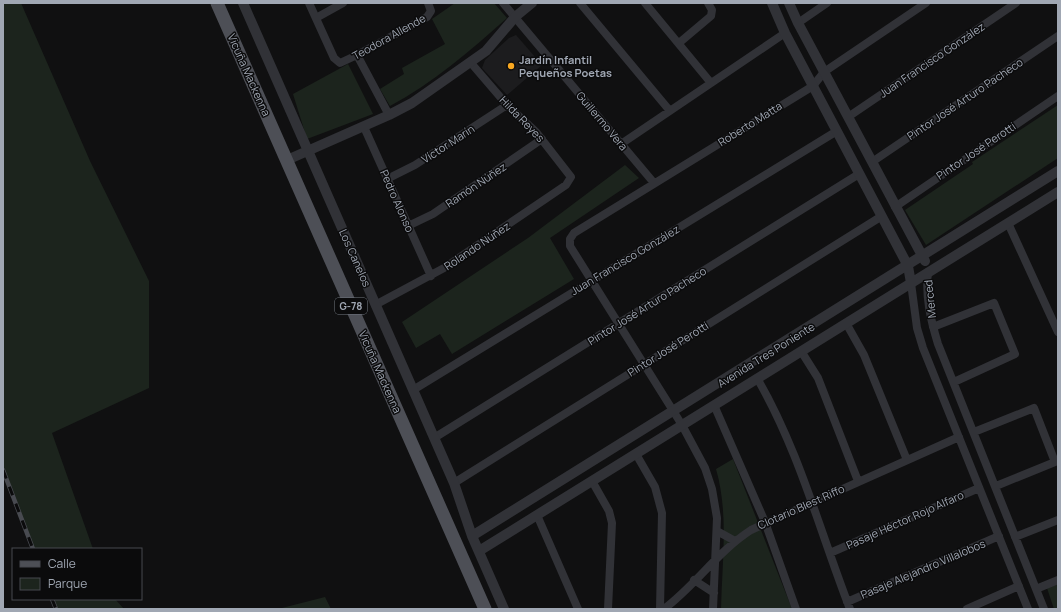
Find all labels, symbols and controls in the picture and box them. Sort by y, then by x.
street label: Teodora Allende [349,10,429,63]
street label: Juan Francisco González [876,18,988,101]
street label: Vicuña Mackenna [225,31,274,118]
place label: Jardín Infantil Pequeños Poetas [519,52,612,80]
street label: Pintor José Arturo Pacheco [904,54,1026,143]
marker: Jardín Infantil Pequeños Poetas [506,61,516,71]
street label: Guillermo Vera [573,88,631,153]
street label: Hilda Reyes [497,92,548,145]
street label: Roberto Matta [715,98,785,149]
street label: Pintor José Perotti [933,118,1018,183]
street label: Víctor Marín [418,121,477,166]
street label: Ramón Núñez [442,159,509,210]
street label: Pedro Alonso [377,167,418,235]
street label: Rolando Núñez [441,218,513,273]
street label: Juan Francisco González [568,221,682,298]
street label: Los Canelos [336,227,375,289]
street label: Pintor José Arturo Pacheco [585,263,709,348]
street label: Merced [920,279,939,319]
road number: G-78 [335,298,367,314]
street label: Pintor José Perotti [624,318,711,379]
street label: Avenida Tres Poniente [714,318,818,391]
street label: Vicuña Mackenna [356,328,405,415]
street label: Clotario Blest Riffo [755,480,847,532]
street label: Pasaje Héctor Rojo Alfaro [844,487,966,552]
street label: Pasaje Alejandro Villalobos [858,535,988,602]
legend [12,548,142,600]
text: Calle [48,555,76,572]
text: Parque [48,575,87,592]

